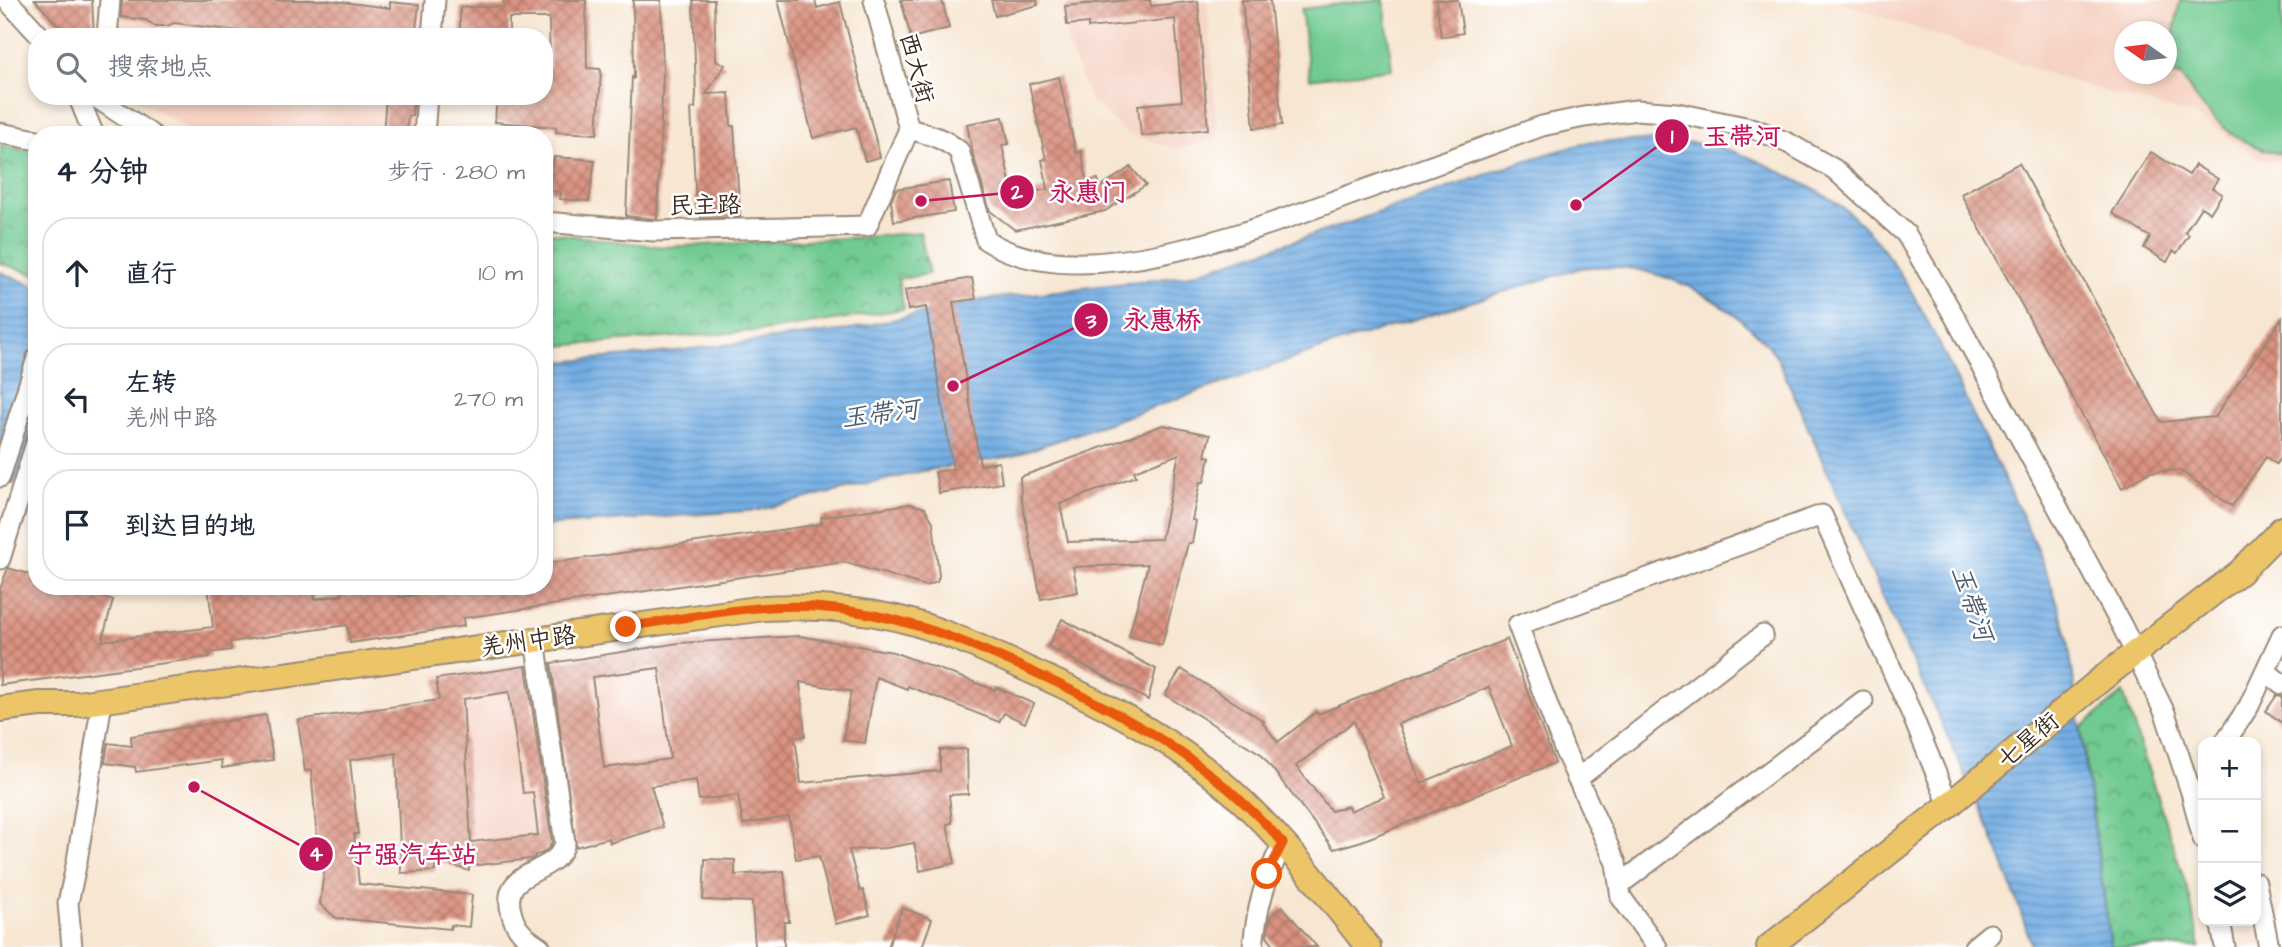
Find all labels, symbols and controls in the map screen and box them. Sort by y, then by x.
north arrow [2114,21,2177,84]
search box [28,28,553,105]
street label: 西大街 [890,29,942,107]
icon: search [52,48,90,86]
text: 搜索地点 [108,49,212,85]
callout: 玉带河 [1654,112,1795,159]
text: 玉带河 [1703,119,1781,155]
text: 1 [1671,122,1674,151]
text: 4 分钟 [56,151,148,193]
text: 步行 · 280 m [388,156,525,188]
callout: 永惠门 [1000,168,1141,215]
text: 永惠门 [1049,175,1127,211]
text: 2 [1010,178,1024,207]
street label: 民主路 [669,188,741,224]
icon: ahead [58,254,96,292]
text: 直行 [125,256,177,292]
text: 10 m [478,257,523,289]
callout: 永惠桥 [1074,297,1215,344]
text: 永惠桥 [1123,303,1201,339]
text: 3 [1085,307,1097,336]
text: 左转 [125,365,177,401]
icon: left [58,380,96,418]
text: 270 m [454,383,523,415]
water label: 玉带河 [839,391,925,437]
text: 羌州中路 [125,402,217,434]
icon: arrive [58,506,96,544]
text: 到达目的地 [125,508,255,544]
water label: 玉带河 [1942,561,2003,650]
route end [610,611,641,642]
street label: 羌州中路 [478,618,578,666]
street label: 七星街 [1990,705,2067,777]
map controls [2198,737,2261,926]
button: + [2198,737,2261,800]
button: − [2198,800,2261,863]
callout: 宁强汽车站 [298,830,491,877]
text: 宁强汽车站 [347,837,477,873]
text: 4 [309,840,324,869]
route start [1251,858,1282,889]
button: layers [2198,863,2261,926]

